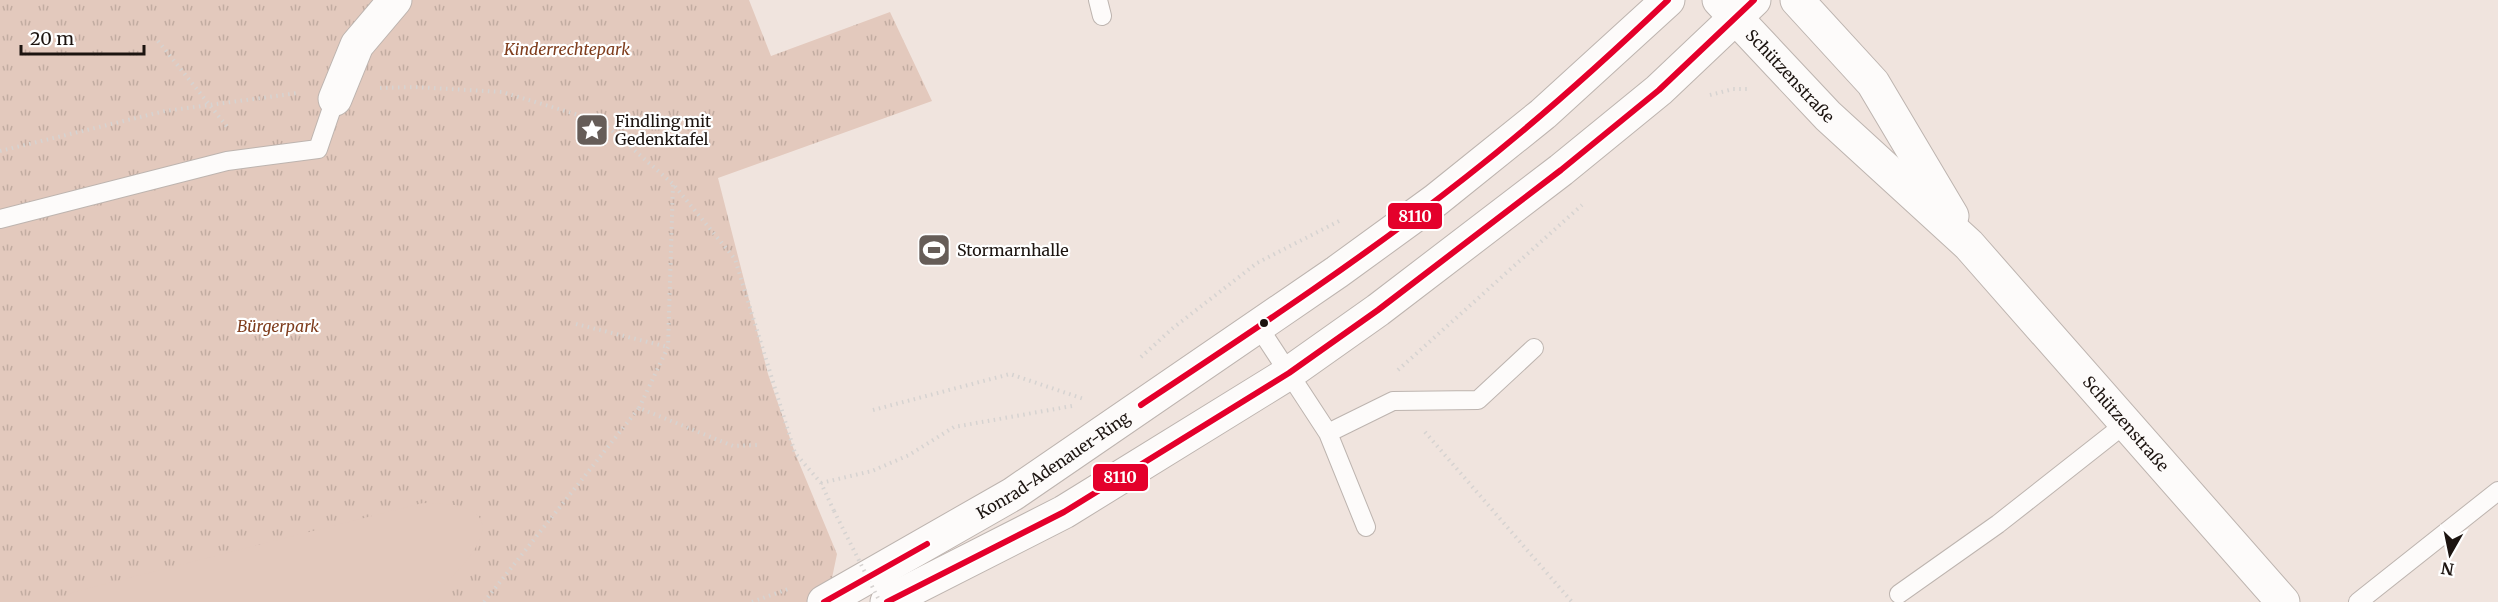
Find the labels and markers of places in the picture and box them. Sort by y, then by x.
place label: Findling mit Gedenktafel [615,111,712,149]
place icon: Findling mit Gedenktafel [574,112,610,148]
sports icon: Stormarnhalle [916,232,952,268]
place label: Stormarnhalle [957,240,1069,260]
unlabelled marker [1258,317,1270,329]

